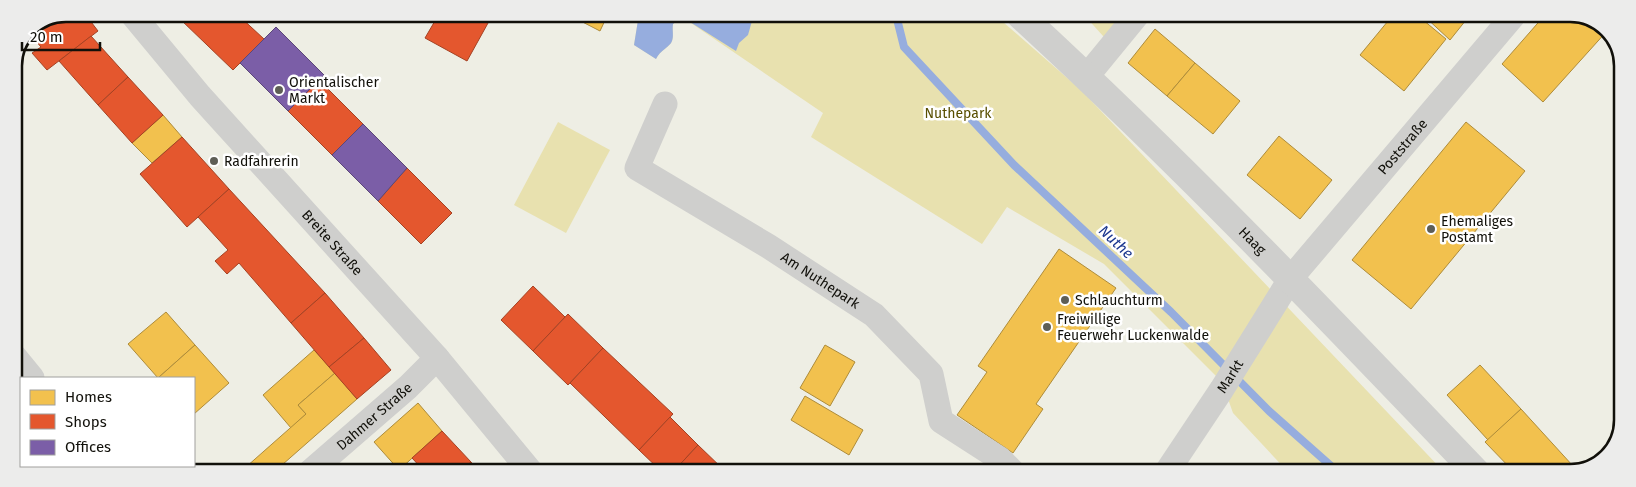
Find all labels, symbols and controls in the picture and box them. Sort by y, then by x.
scale bar [22,20,100,52]
text: 20 m [30,28,63,46]
place label: Orientalischer Markt [289,74,379,107]
marker: Orientalischer Markt [273,84,285,96]
park label: Nuthepark [925,105,992,122]
street label: Poststraße [1374,116,1431,178]
place label: Radfahrerin [224,153,299,170]
marker: Radfahrerin [208,155,220,167]
street label: Breite Straße [298,206,366,279]
place label: Ehemaliges Postamt [1441,213,1514,246]
water label: Nuthe [1095,222,1137,263]
marker: Ehemaliges Postamt [1425,223,1437,235]
street label: Haag [1235,224,1270,259]
street label: Am Nuthepark [778,249,864,313]
place label: Schlauchturm [1075,292,1163,309]
marker: Schlauchturm [1059,294,1071,306]
place label: Freiwillige Feuerwehr Luckenwalde [1057,311,1209,344]
marker: Freiwillige Feuerwehr Luckenwalde [1041,321,1053,333]
street label: Markt [1214,356,1248,396]
legend [20,377,195,467]
street label: Dahmer Straße [333,379,416,454]
text: Homes [65,388,112,406]
text: Shops [65,413,107,431]
text: Offices [65,438,111,456]

